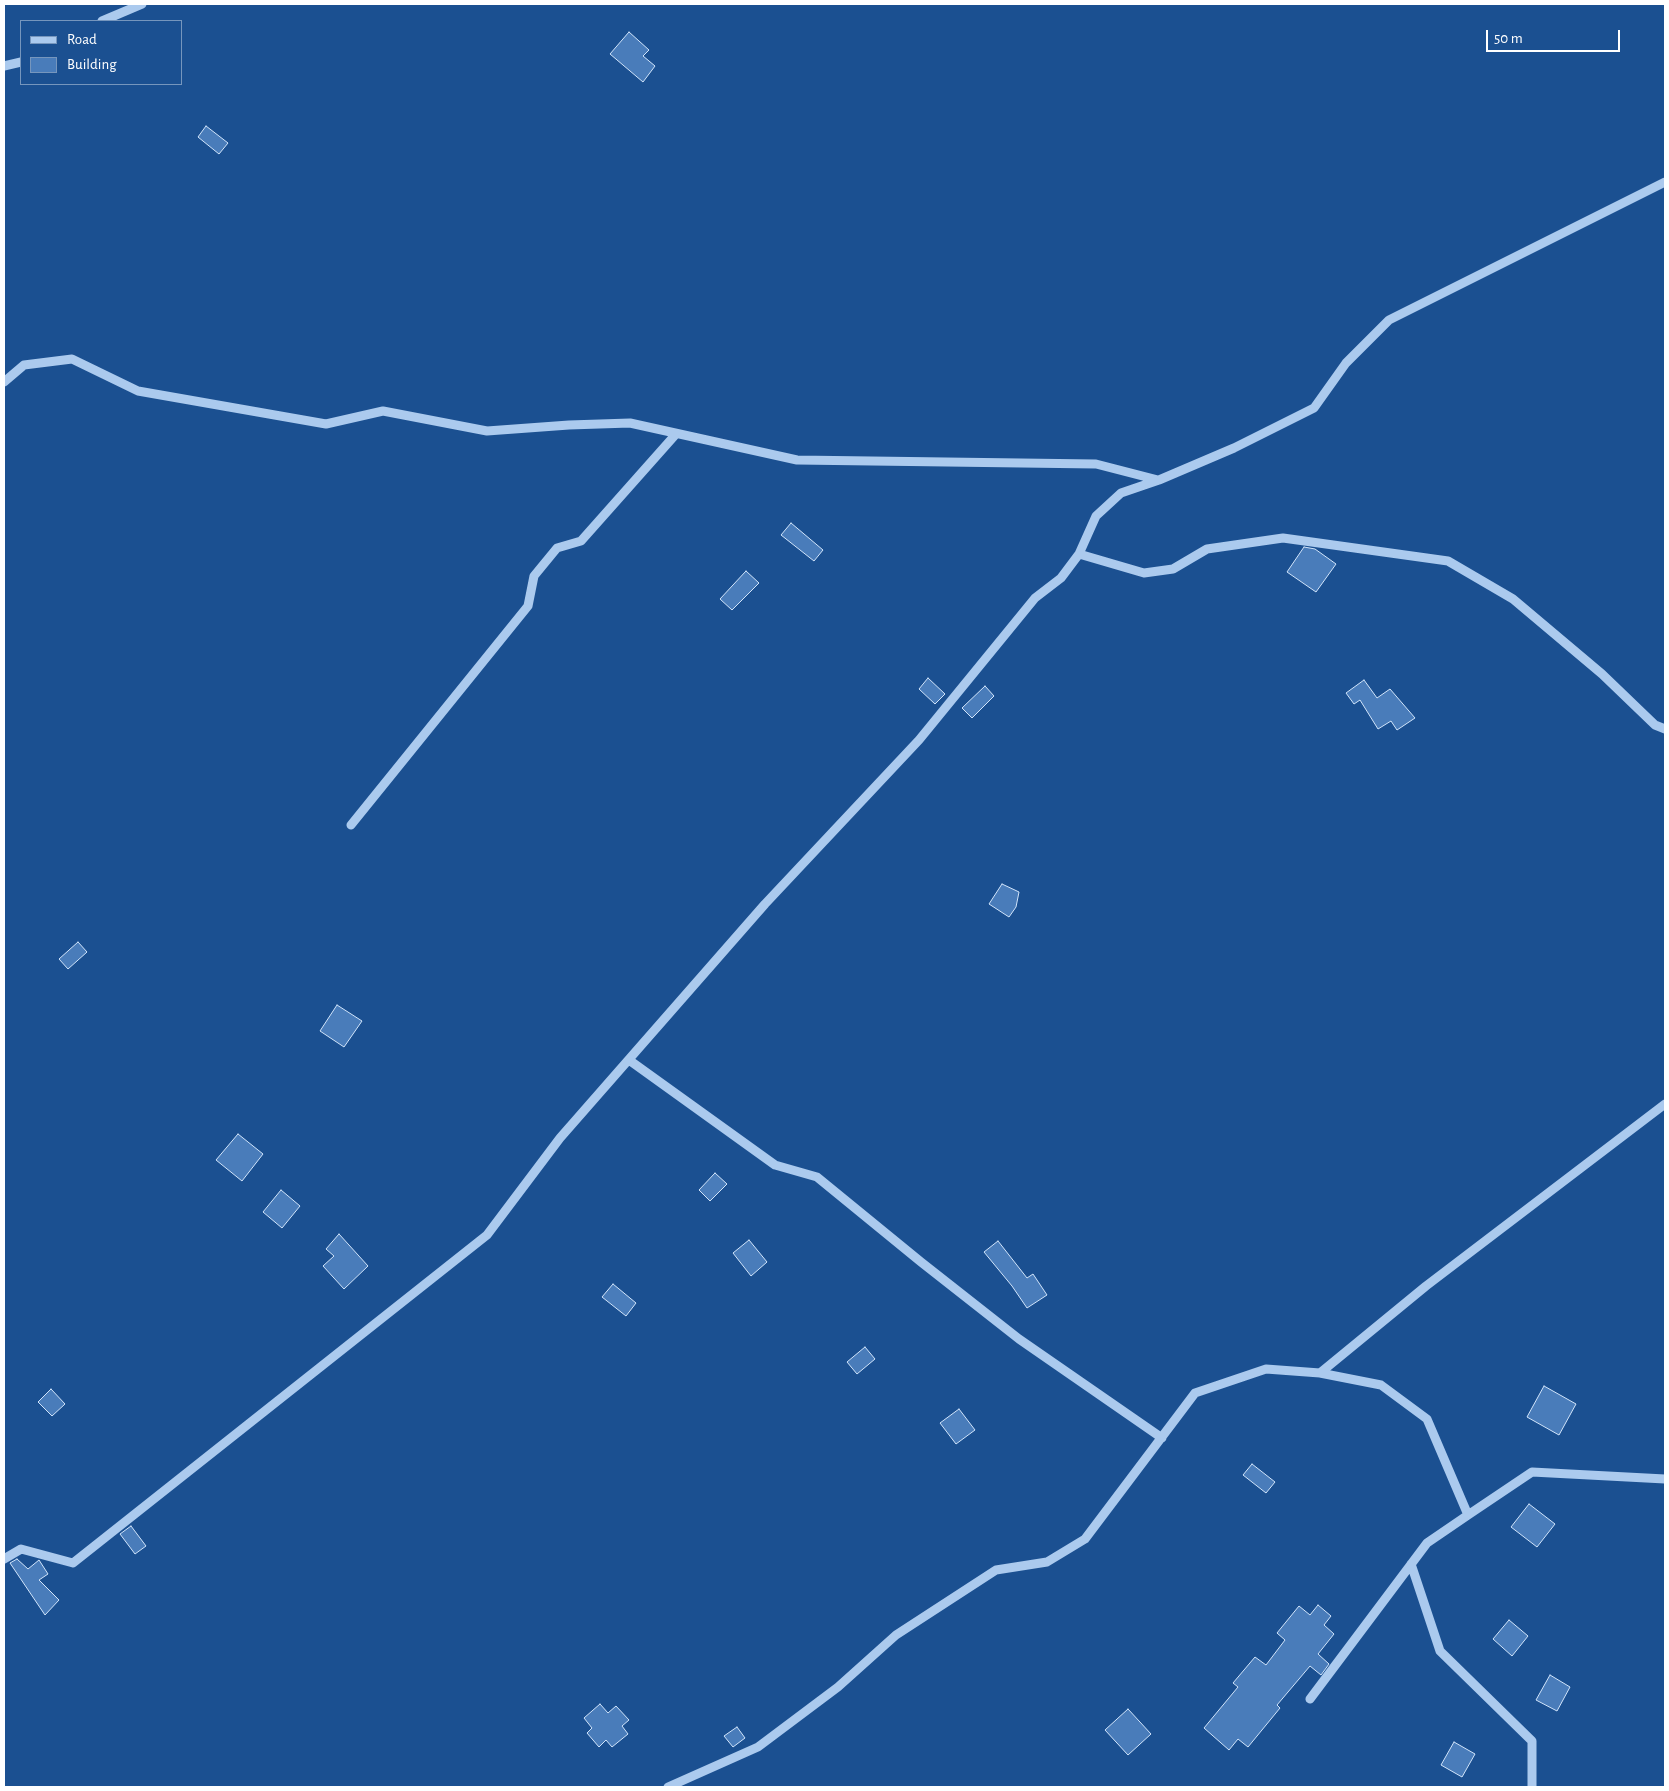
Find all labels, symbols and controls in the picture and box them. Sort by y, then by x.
legend [20,20,182,85]
scale bar [1489,20,1623,52]
text: 50 m [1494,31,1523,46]
text: Road [67,32,97,47]
text: Building [67,57,117,72]

